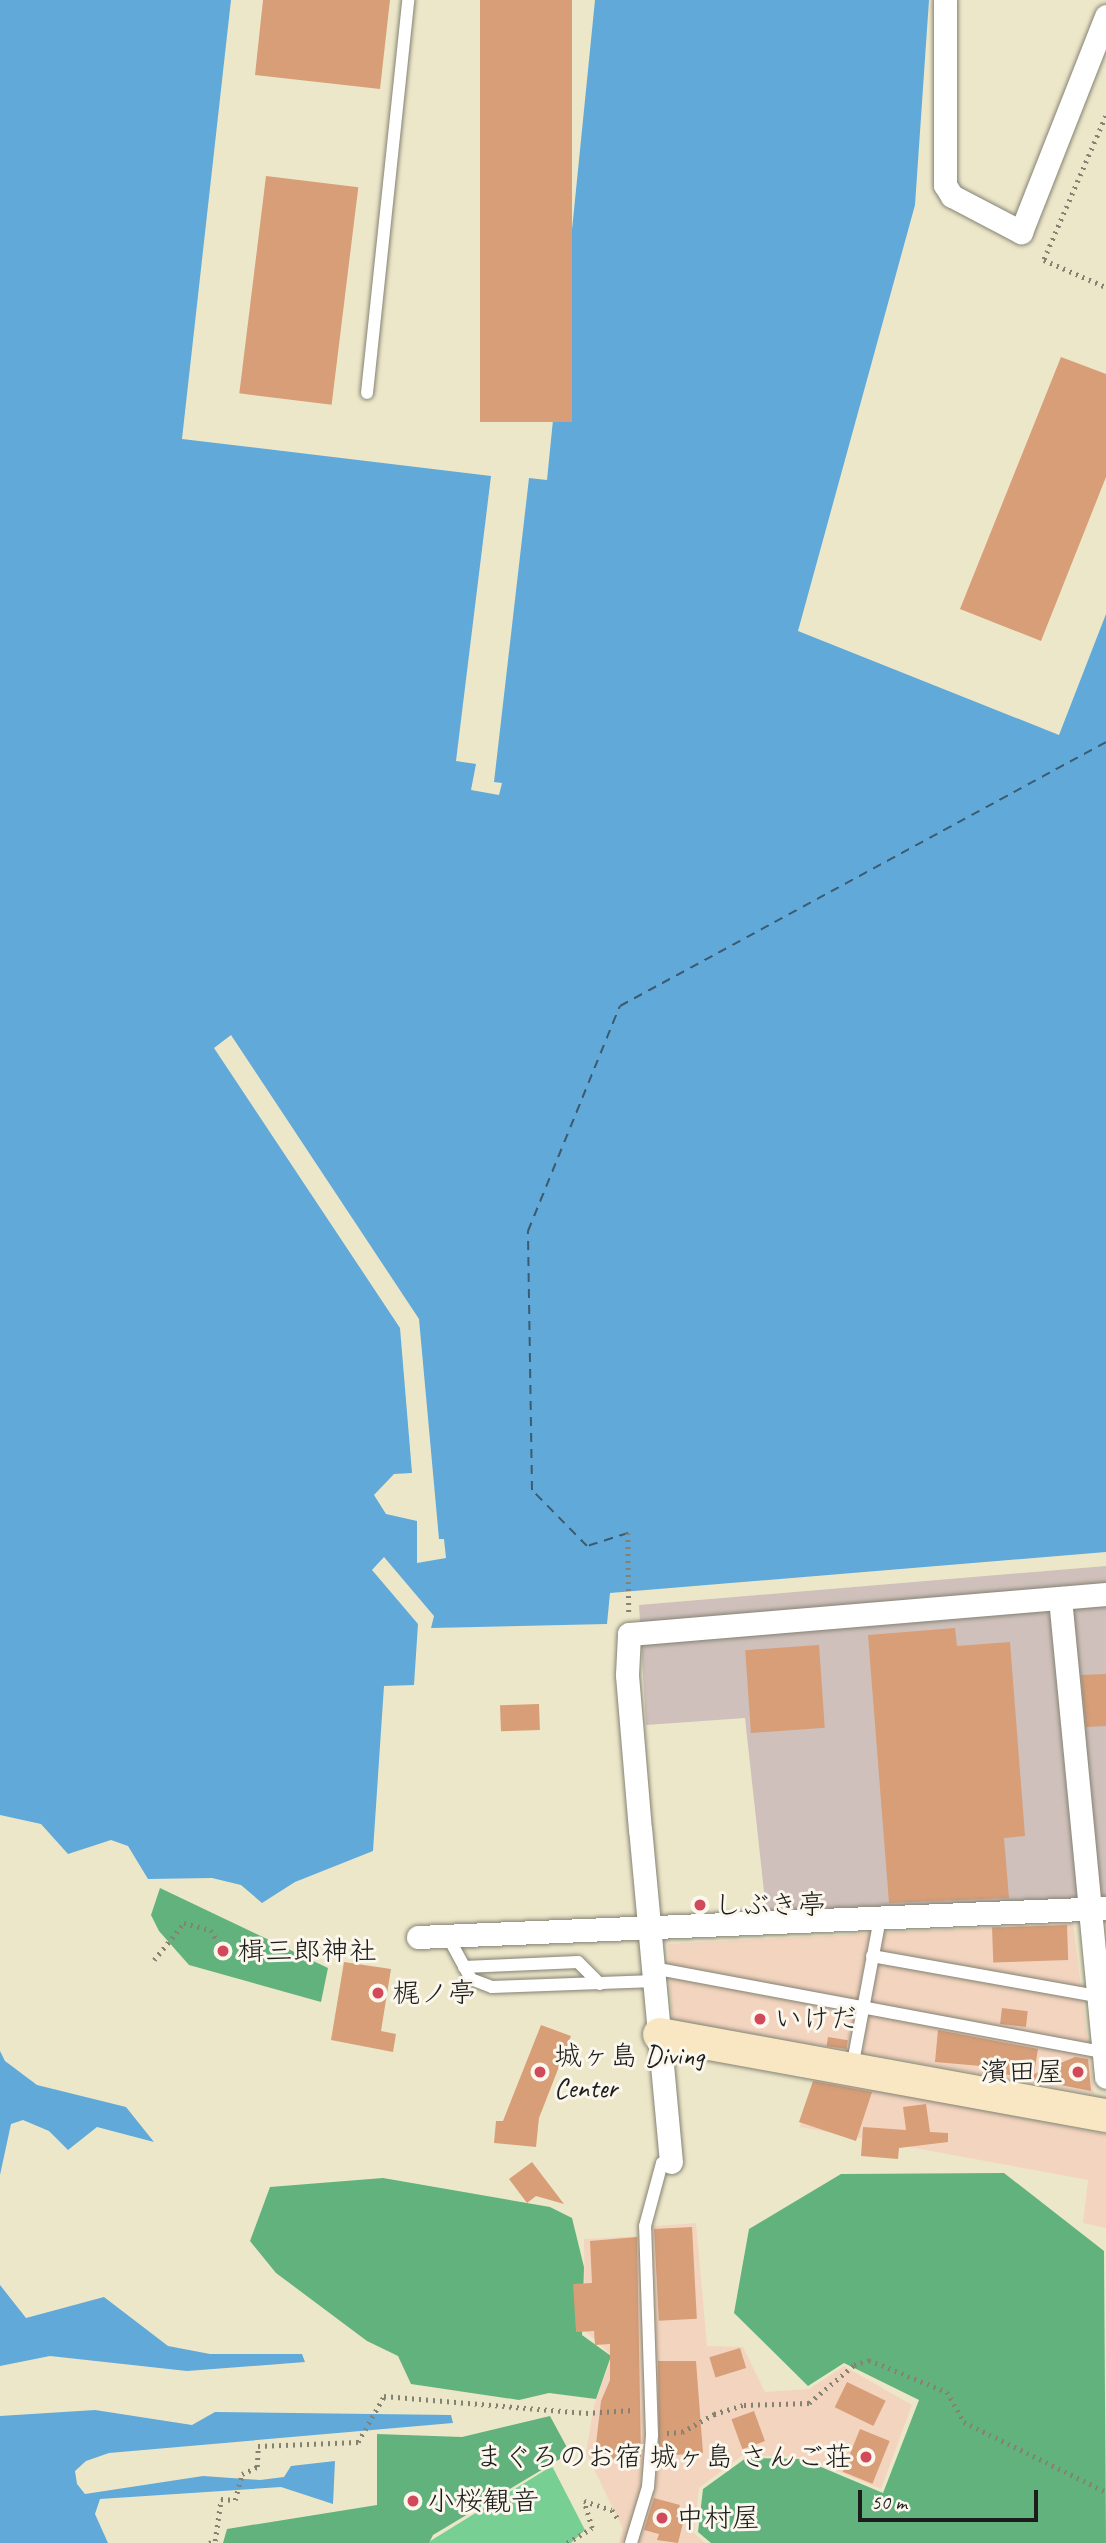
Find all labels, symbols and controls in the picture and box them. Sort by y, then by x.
place label: しぶき亭 [714,1888,826,1922]
marker: しぶき亭 [692,1897,708,1913]
place label: 楫三郎神社 [237,1934,377,1968]
marker: 楫三郎神社 [215,1943,231,1959]
place label: 梶ノ亭 [392,1976,476,2010]
marker: 梶ノ亭 [370,1985,386,2001]
place label: いけだ [774,2002,858,2036]
marker: いけだ [752,2011,768,2027]
place label: 城ヶ島 Diving Center [554,2039,704,2105]
place label: 濱田屋 [980,2055,1064,2089]
marker: 城ヶ島 Diving Center [532,2064,548,2080]
marker: 濱田屋 [1070,2064,1086,2080]
place label: まぐろのお宿 城ヶ島 さんご荘 [474,2440,852,2474]
marker: まぐろのお宿 城ヶ島 さんご荘 [858,2449,874,2465]
scale bar [861,2476,1041,2520]
place label: 小桜観音 [427,2484,539,2518]
text: 50 m [871,2489,907,2515]
marker: 小桜観音 [405,2493,421,2509]
place label: 中村屋 [676,2501,760,2535]
marker: 中村屋 [654,2510,670,2526]

